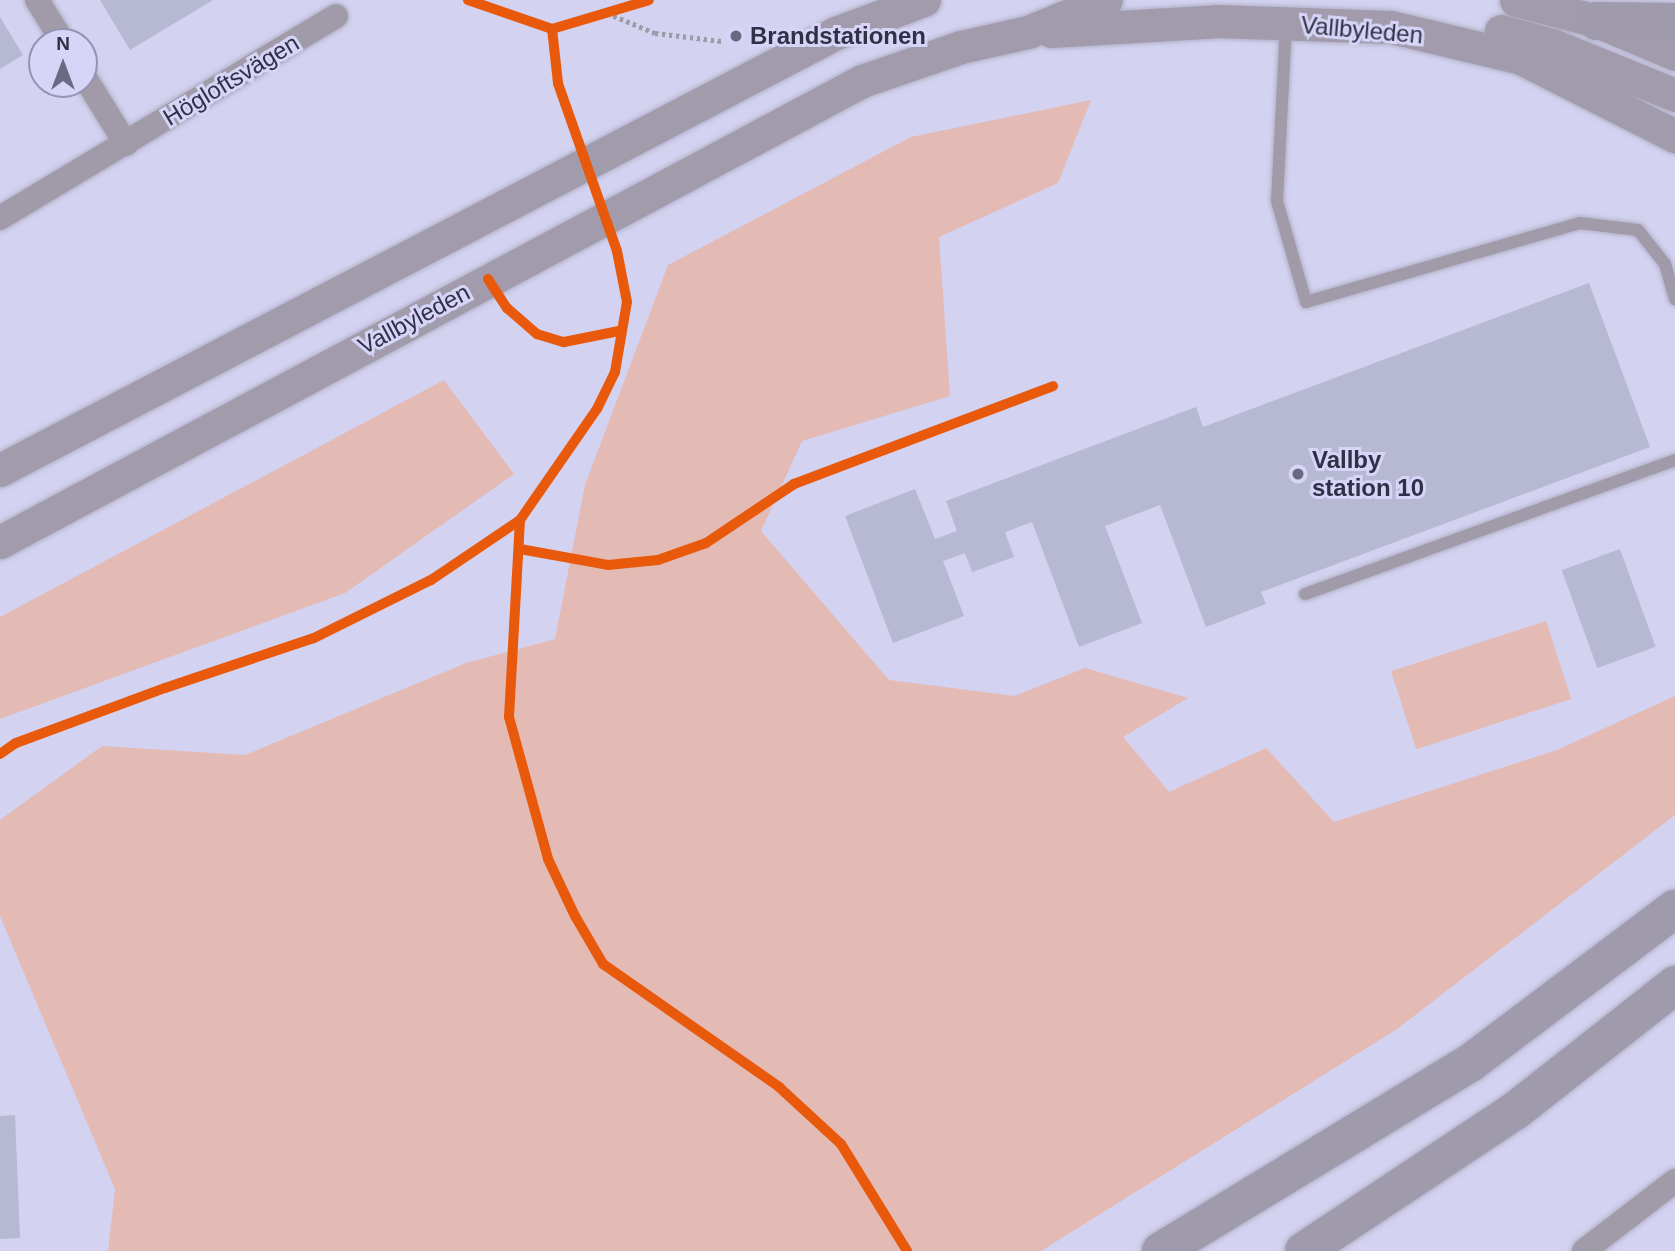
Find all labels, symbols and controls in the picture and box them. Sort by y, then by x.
street label: Vallbyleden [1300,10,1424,50]
place label: Brandstationen [750,22,926,50]
north arrow [28,28,98,98]
street label: Högloftsvägen [158,28,304,132]
marker: Brandstationen [728,28,744,44]
text: N [56,33,70,54]
street label: Vallbyleden [353,278,475,360]
place label: Vallby station 10 [1312,446,1424,502]
marker: Vallby station 10 [1290,466,1306,482]

